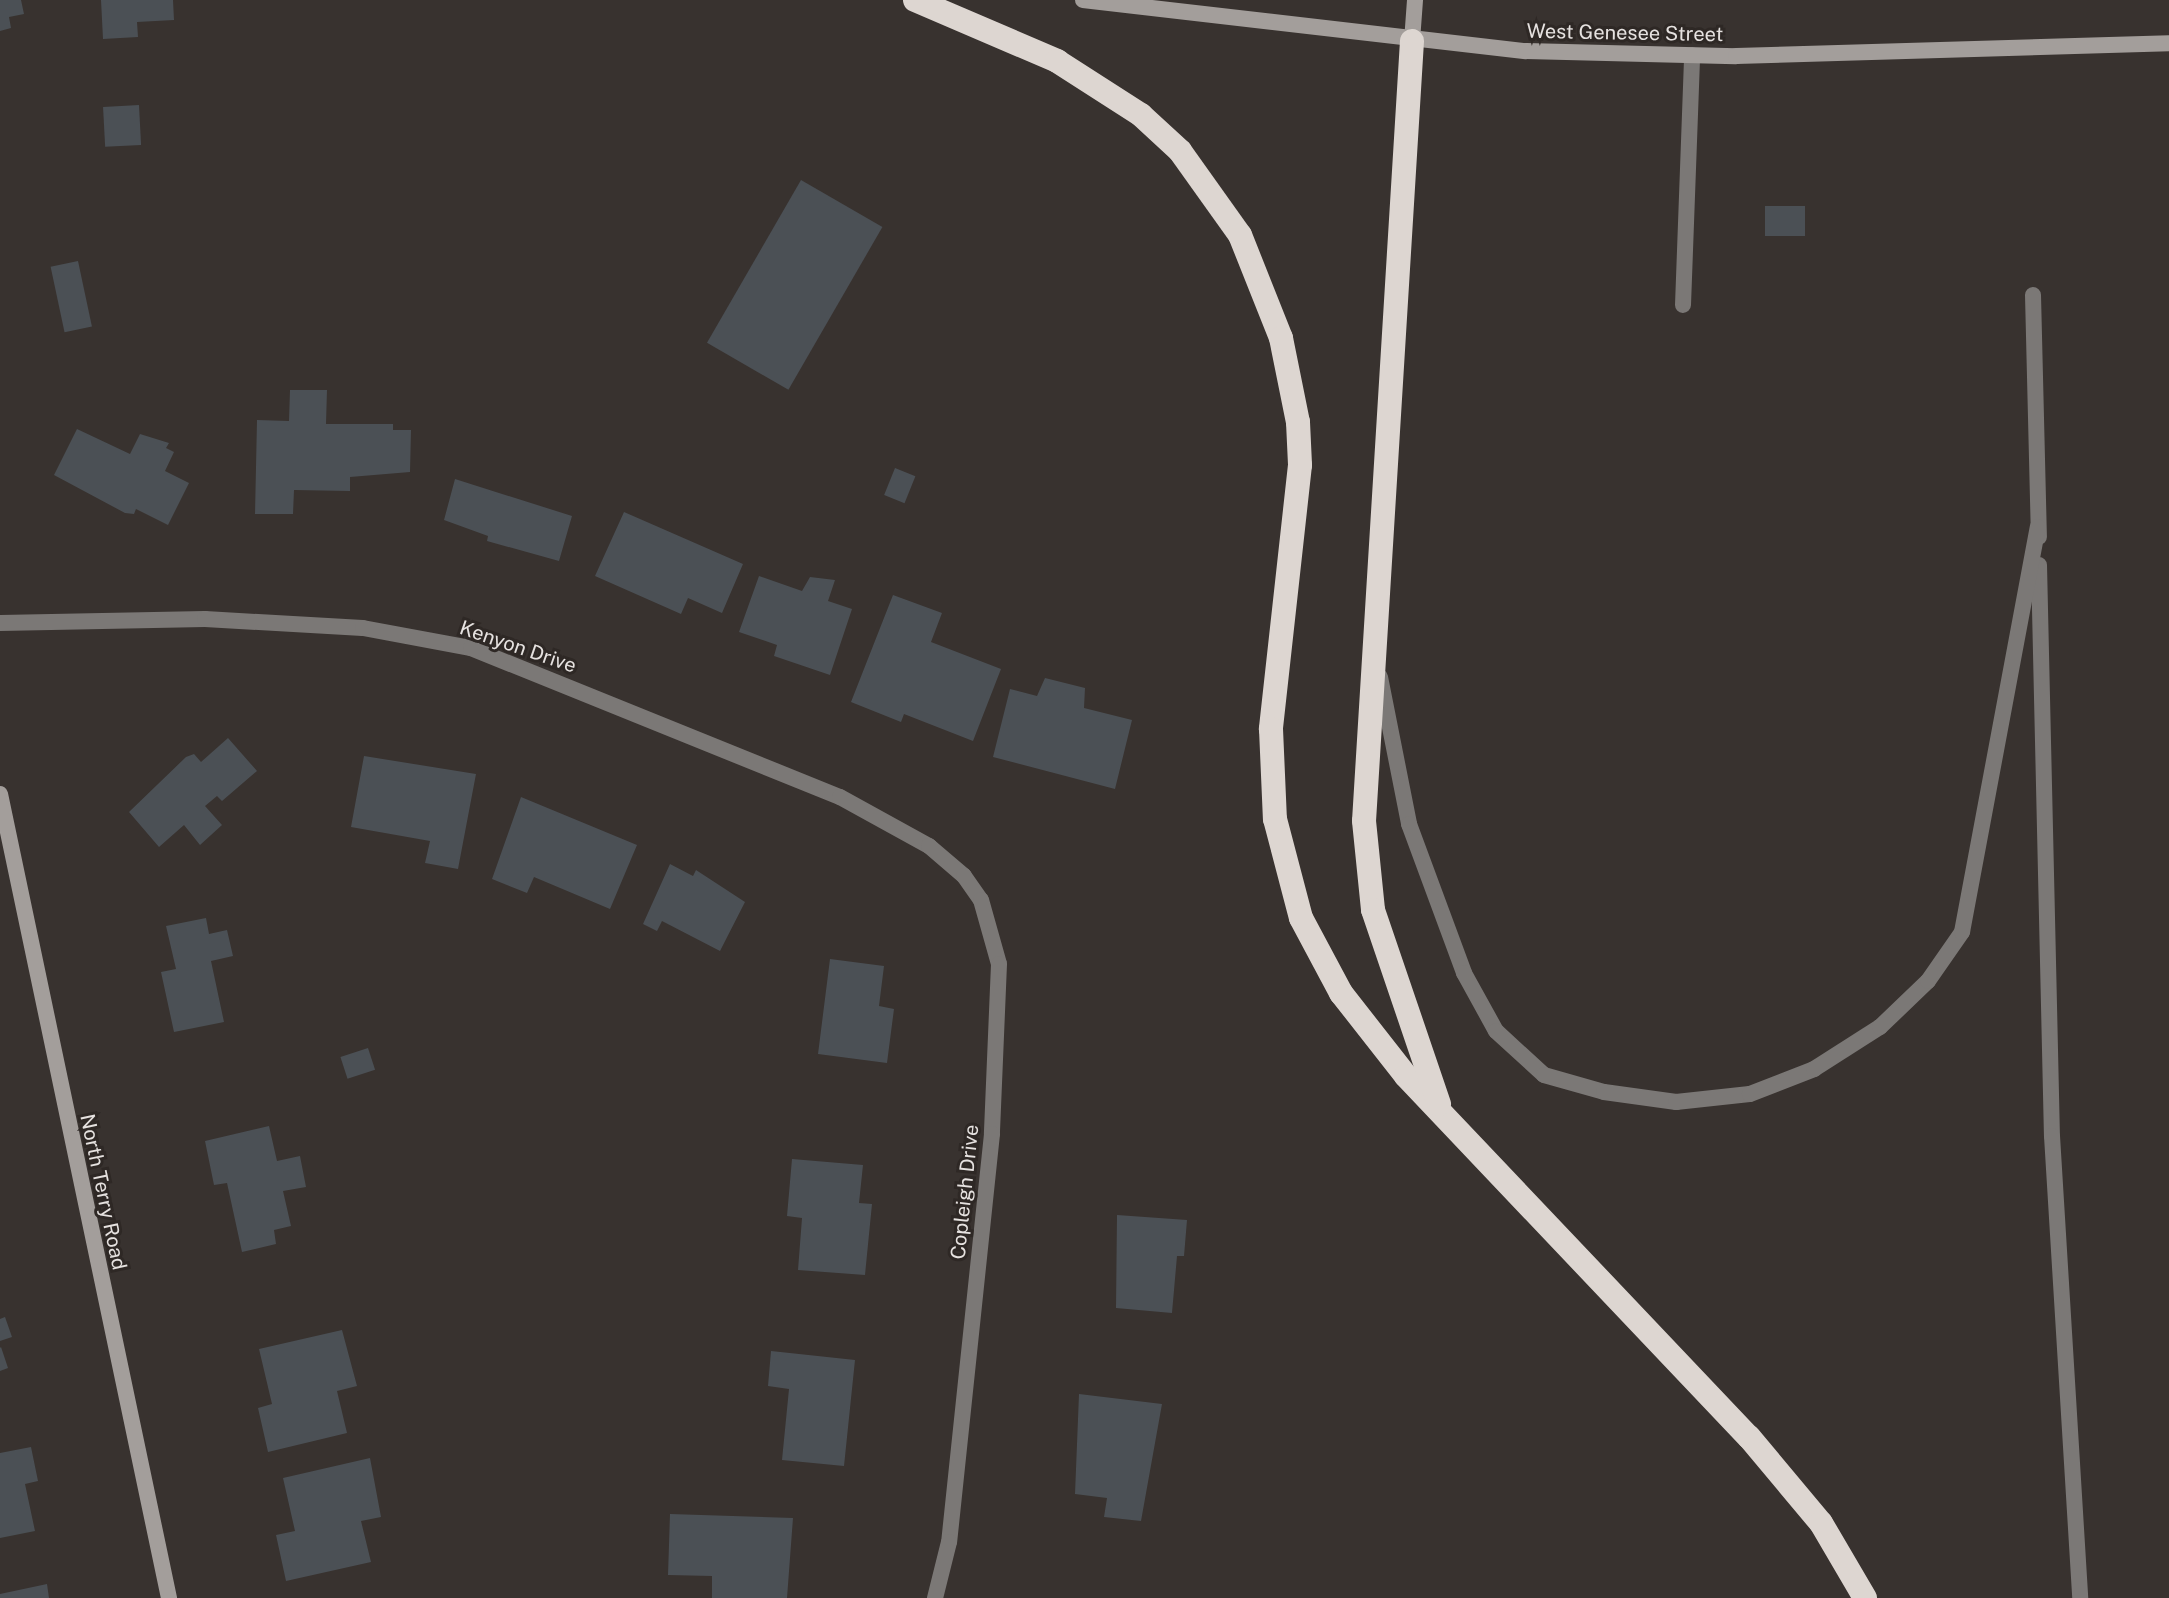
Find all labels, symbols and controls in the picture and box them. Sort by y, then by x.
street label: West Genesee Street [1526,19,1724,47]
street label: Kenyon Drive [457,616,579,678]
street label: North Terry Road [75,1112,131,1272]
street label: Copleigh Drive [946,1123,984,1261]

